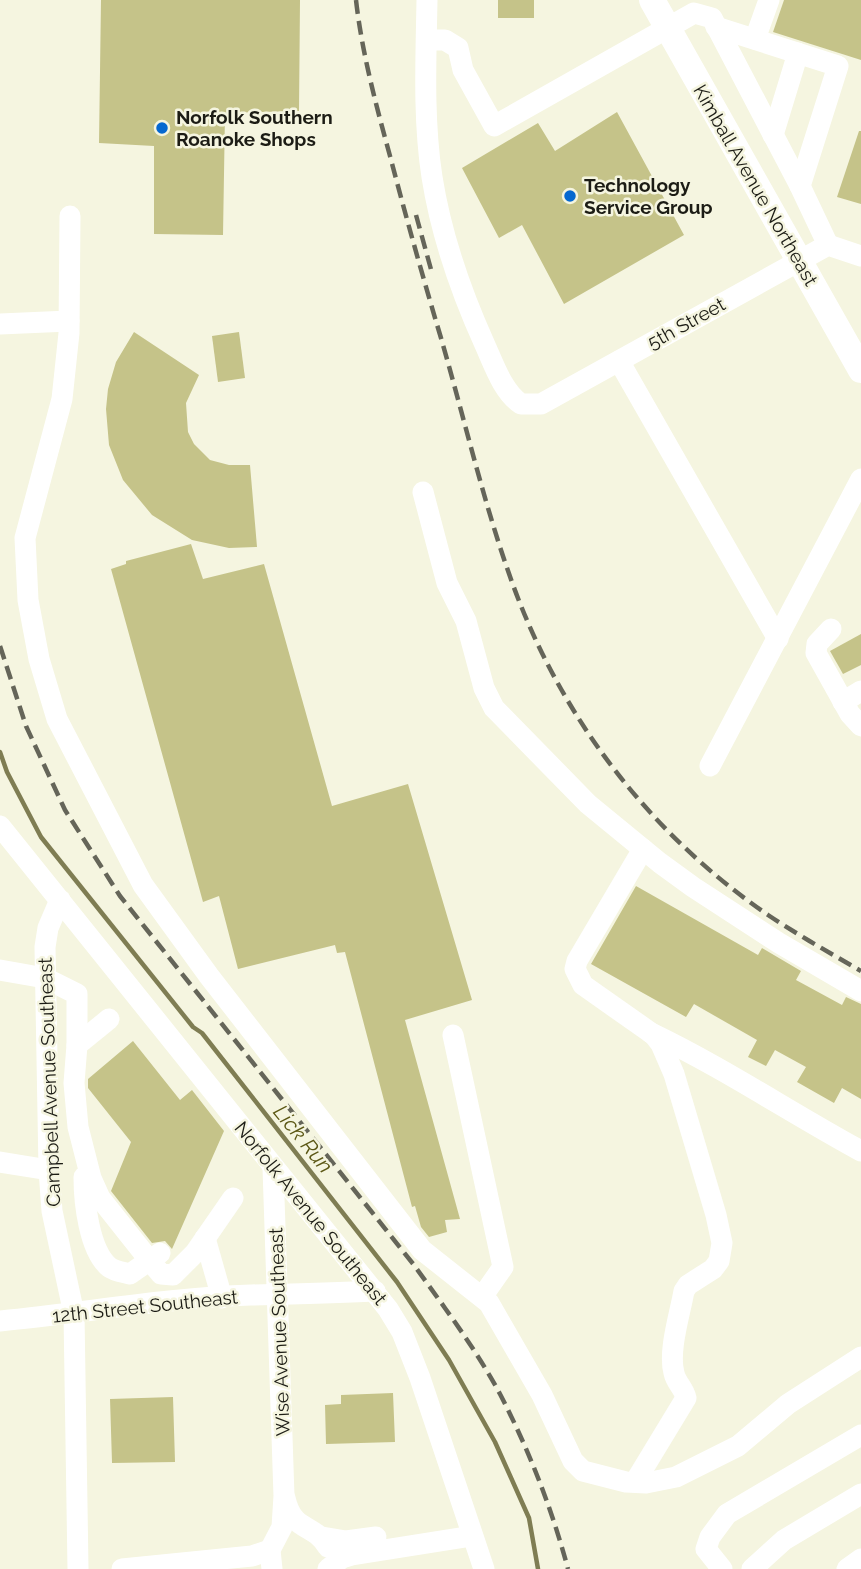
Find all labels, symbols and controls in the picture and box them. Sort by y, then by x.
street label: Kimball Avenue Northeast [689,81,823,290]
place label: Norfolk Southern Roanoke Shops [176,106,333,150]
marker: Norfolk Southern Roanoke Shops [154,120,170,136]
place label: Technology Service Group [584,174,713,218]
marker: Technology Service Group [562,188,578,204]
street label: 5th Street [643,292,729,353]
street label: Campbell Avenue Southeast [34,956,64,1207]
water label: Lick Run [268,1100,338,1178]
street label: Norfolk Avenue Southeast [230,1117,392,1310]
street label: Wise Avenue Southeast [264,1227,294,1437]
street label: 12th Street Southeast [51,1285,239,1327]

